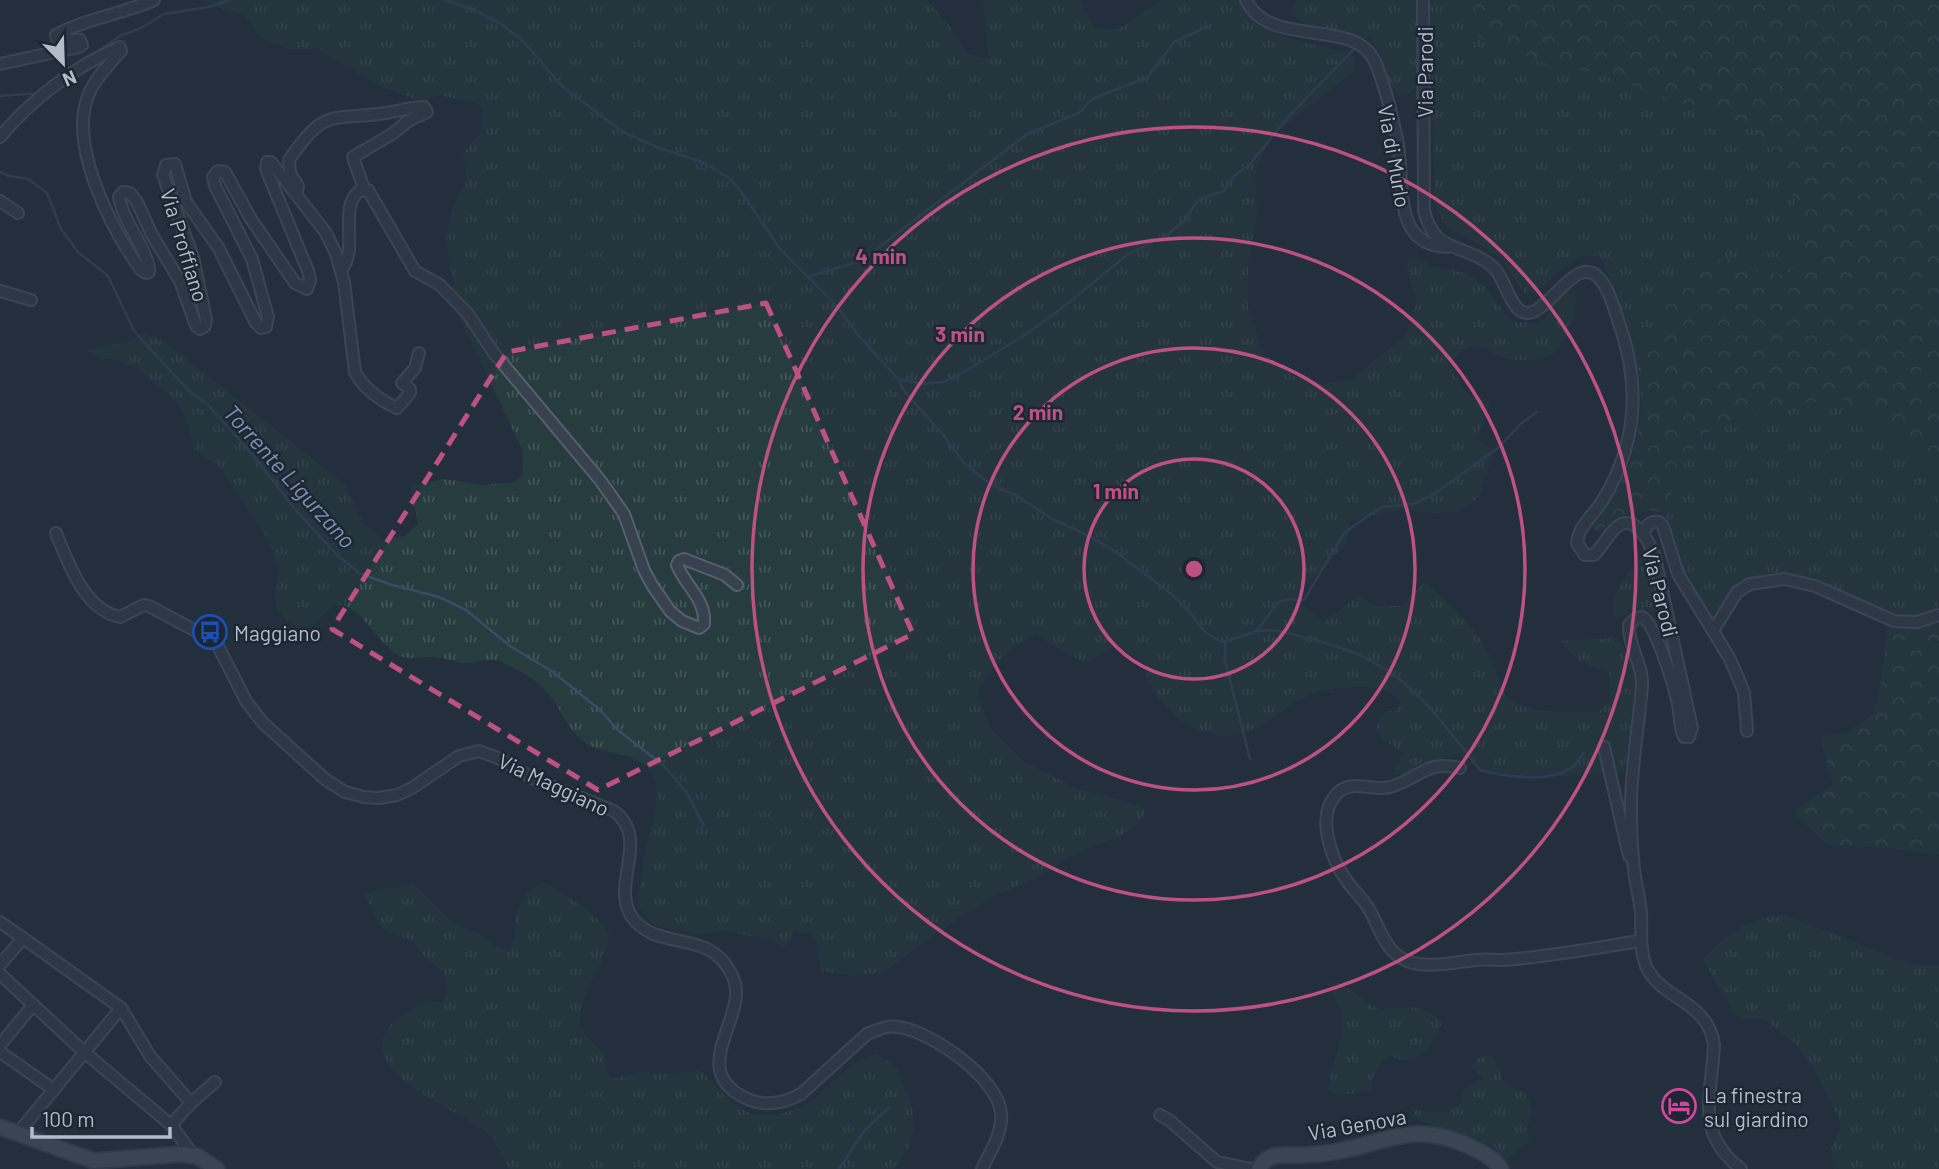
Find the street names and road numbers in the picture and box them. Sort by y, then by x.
street label: Via Parodi [1412,26,1437,118]
street label: Via di Murlo [1374,103,1416,209]
street label: Via Proffiano [156,185,214,305]
street label: Via Parodi [1638,545,1684,639]
street label: Via Maggiano [495,747,613,821]
street label: Via Genova [1306,1103,1408,1145]

